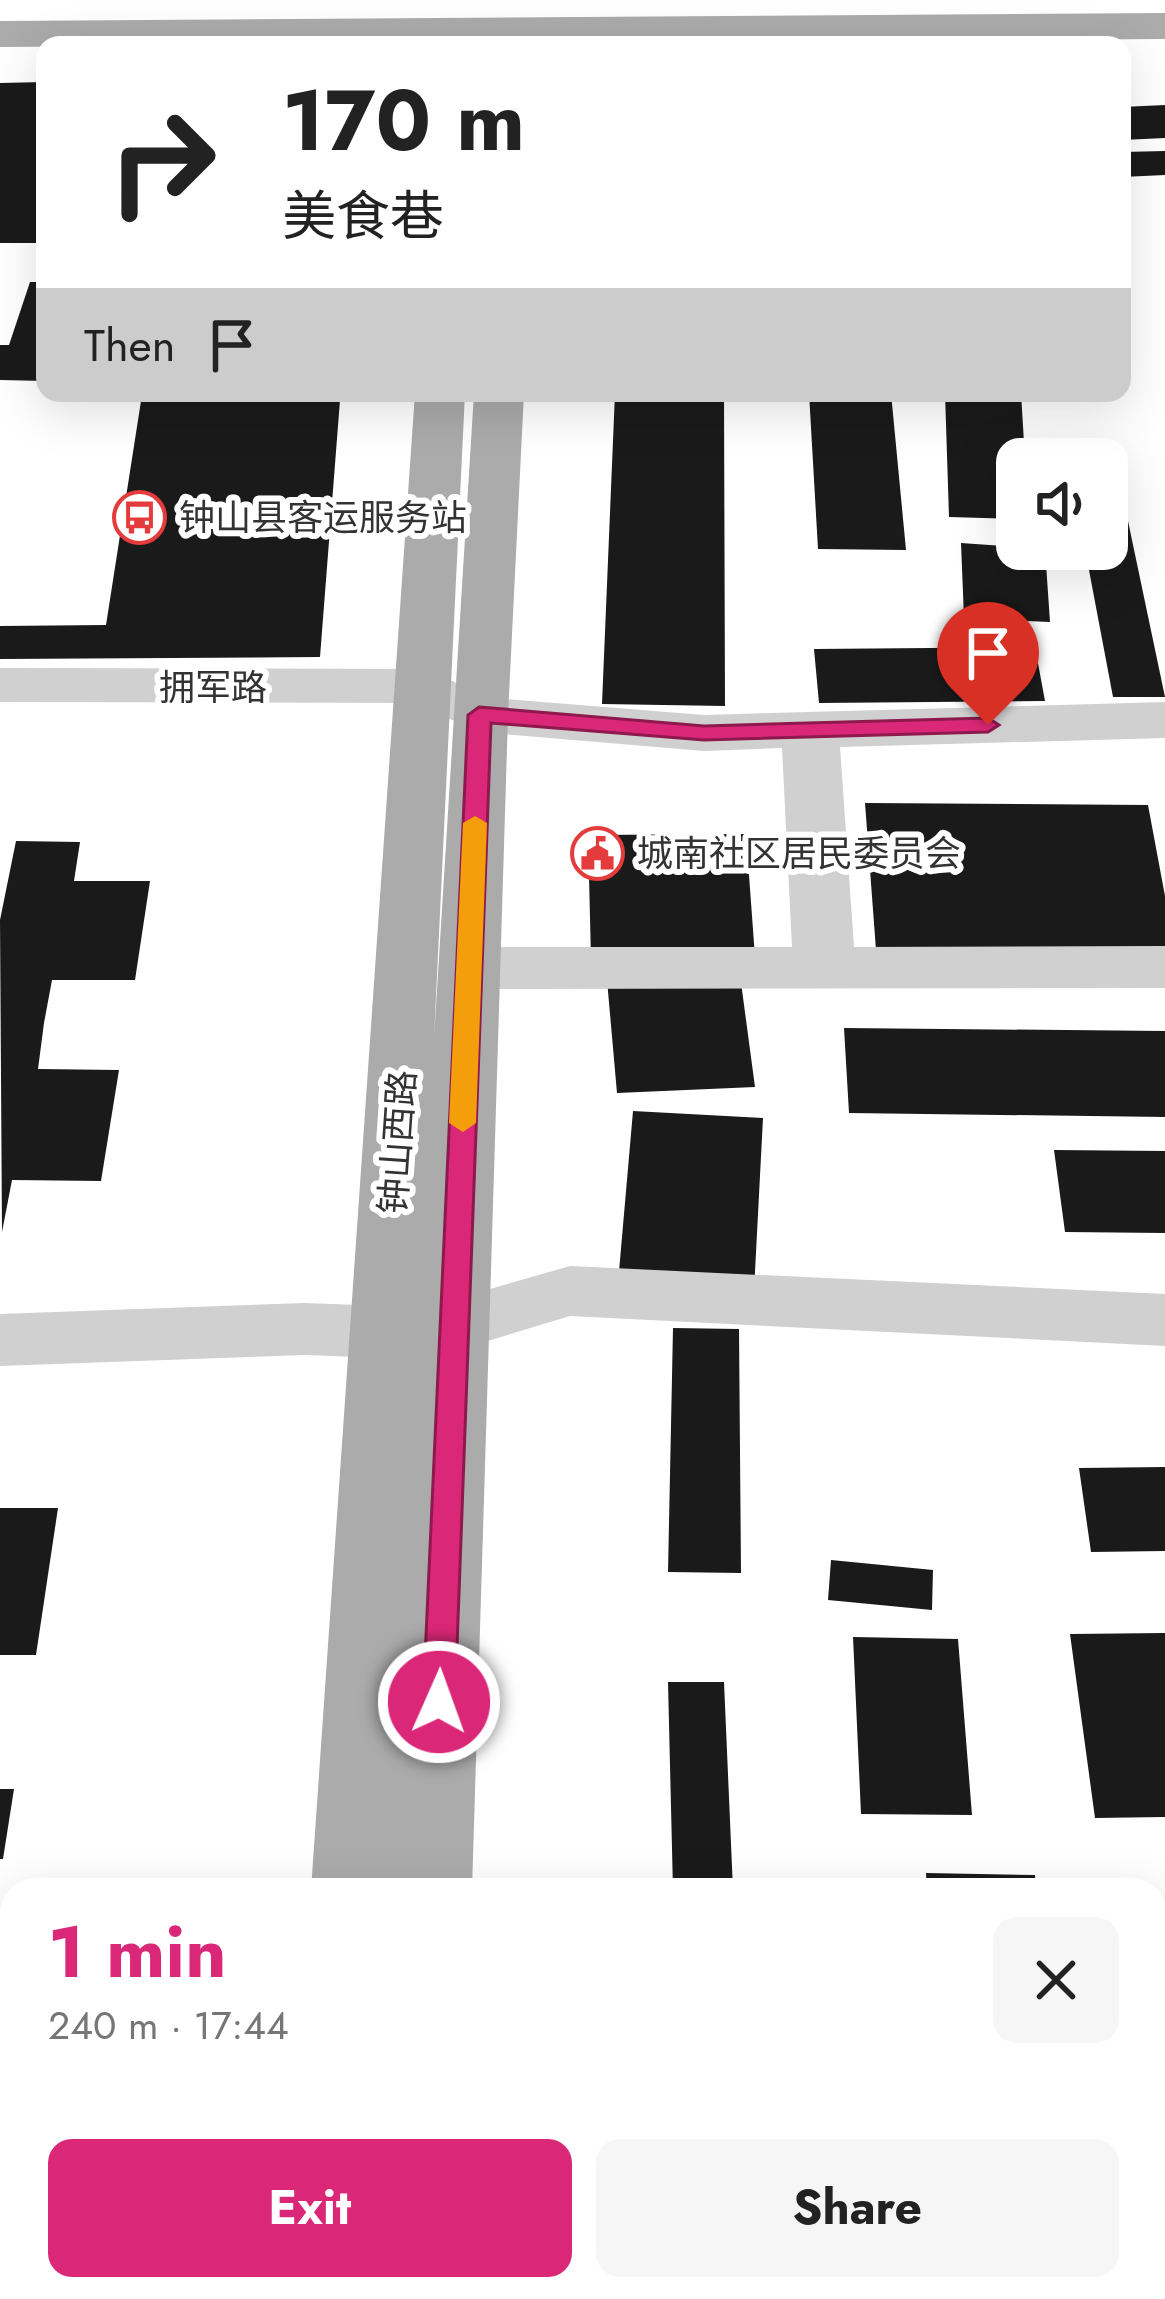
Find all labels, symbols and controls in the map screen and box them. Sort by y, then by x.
text: 170 m [282,60,525,182]
icon: right [84,84,240,240]
text: 美食巷 [282,177,444,255]
icon: arrive [199,312,265,378]
text: Then [84,313,175,378]
map controls [996,438,1128,570]
button: sound [996,438,1128,570]
bus stop icon: 钟山县客运服务站 [112,489,168,545]
place label: 钟山县客运服务站 [179,491,467,543]
pin [937,602,1039,725]
icon: arrive [955,620,1021,686]
street label: 拥军路 [159,661,267,713]
public building icon: 城南社区居民委员会 [570,825,626,881]
place label: 城南社区居民委员会 [637,827,961,879]
street label: 钟山西路 [366,1068,428,1216]
position arrow [376,1639,502,1765]
text: 1 min [48,1900,227,2004]
button: close [993,1917,1119,2043]
text: 240 m · 17:44 [48,1997,289,2054]
button: Exit [48,2139,572,2277]
button: Share [596,2139,1119,2277]

